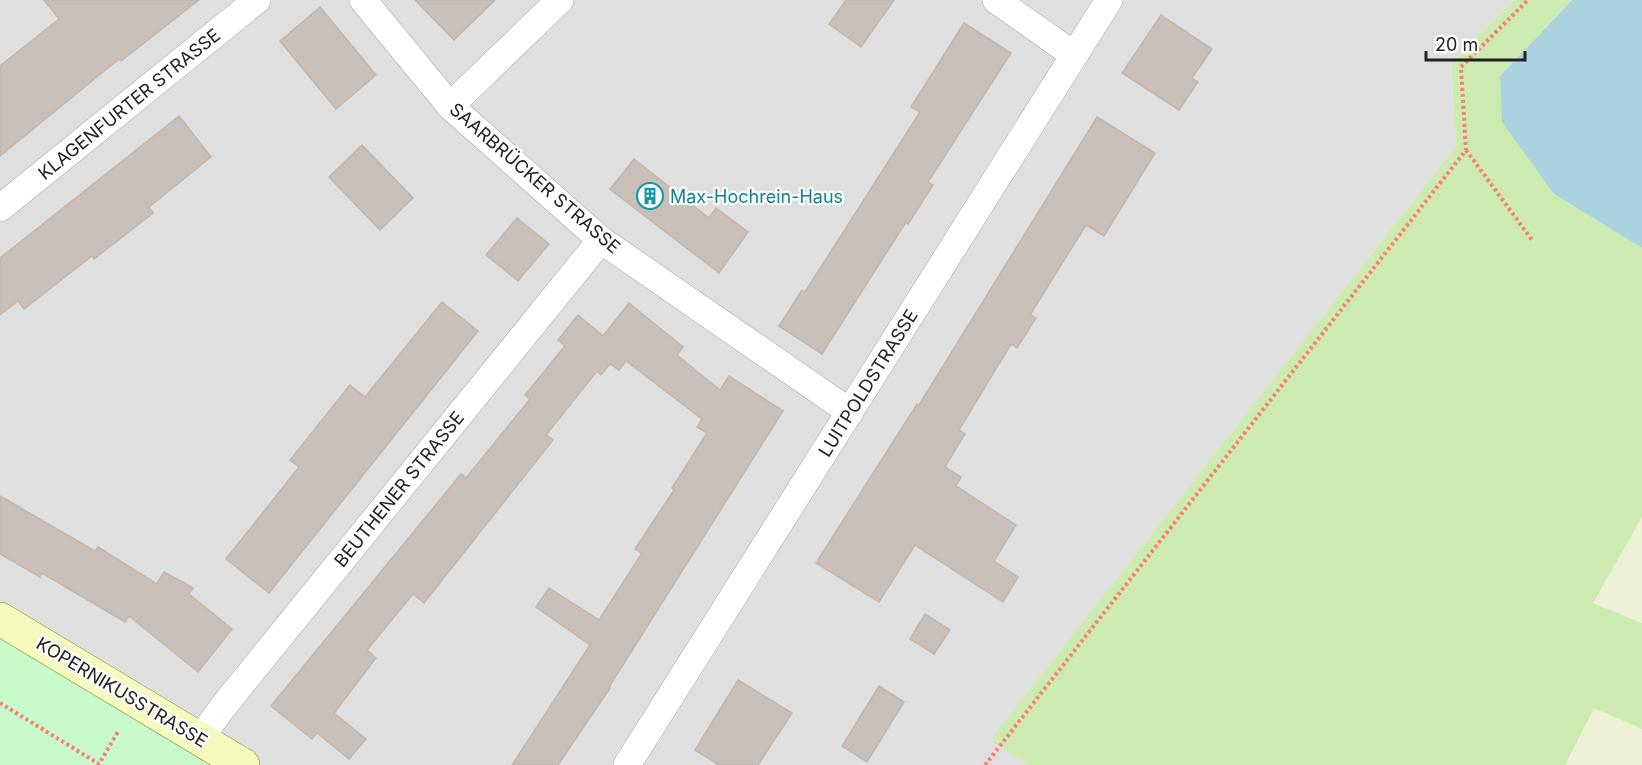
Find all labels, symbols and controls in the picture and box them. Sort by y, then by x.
street label: KLAGENFURTER STRASSE [34,24,224,184]
scale bar [1426,24,1525,62]
text: 20 m [1435,34,1478,55]
street label: SAARBRÜCKER STRASSE [446,98,625,258]
building icon: Max-Hochrein-Haus [635,181,665,211]
place label: Max-Hochrein-Haus [670,186,843,207]
street label: LUITPOLDSTRASSE [814,306,922,460]
street label: BEUTHENER STRASSE [330,407,468,571]
street label: KOPERNIKUSSTRASSE [33,633,211,751]

